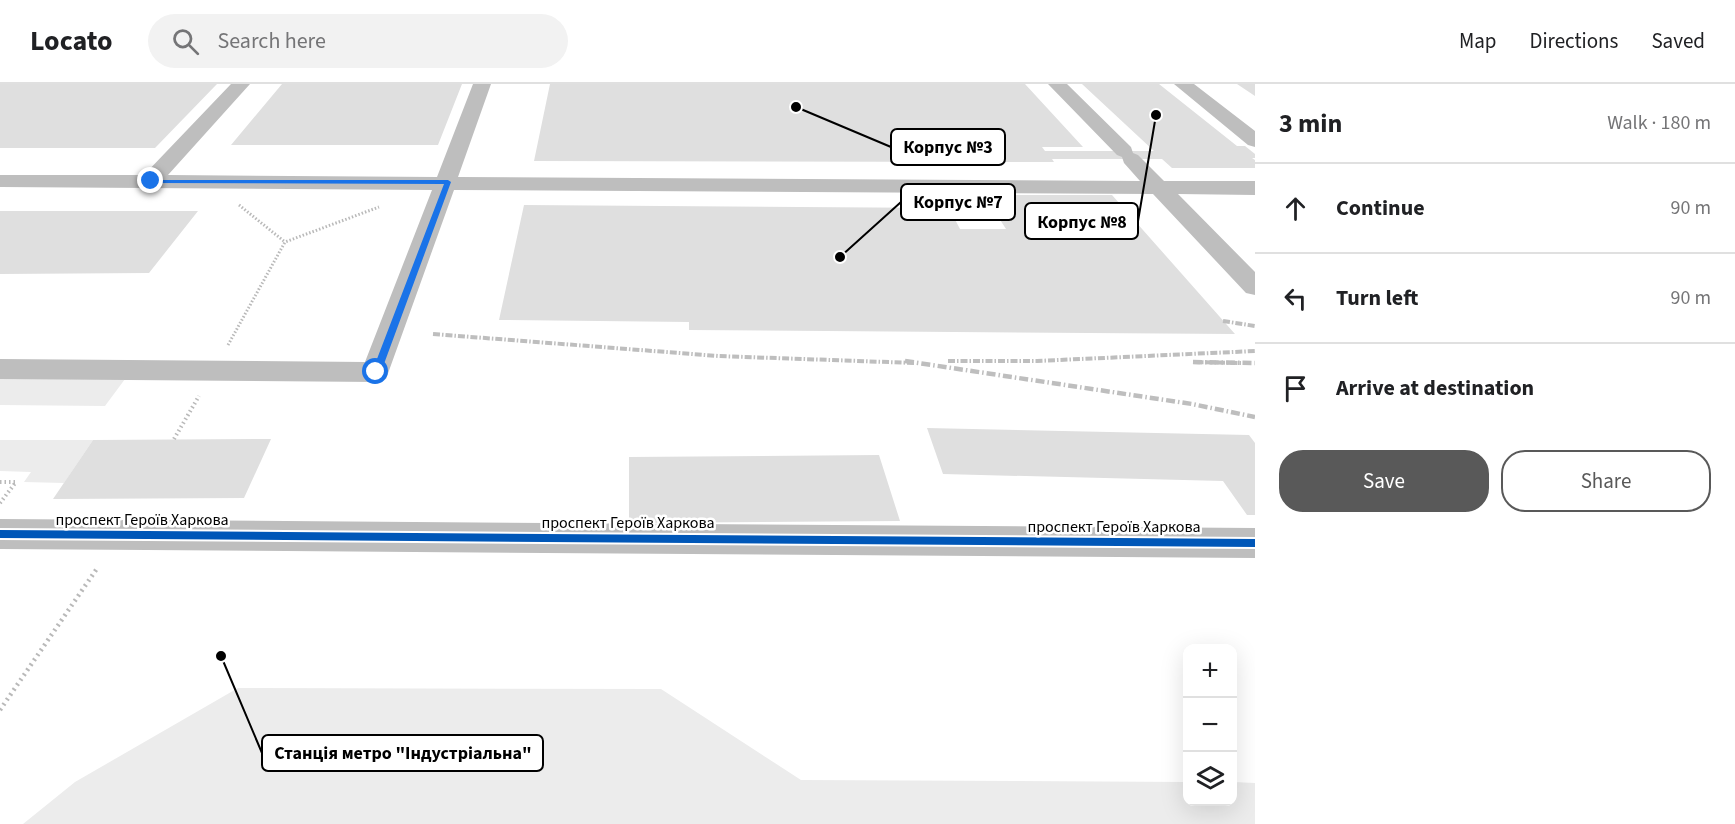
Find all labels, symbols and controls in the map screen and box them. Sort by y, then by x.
search box [148,14,568,68]
text: Locato [30,21,112,61]
icon: search [169,25,202,58]
text: Search here [217,25,326,57]
text: Map [1459,26,1497,56]
text: Directions [1530,26,1618,56]
text: Saved [1651,26,1705,56]
text: 3 min [1279,105,1342,142]
text: Walk · 180 m [1607,109,1711,137]
callout: Корпус №3 [891,129,1005,165]
text: Корпус №3 [903,135,993,160]
route end [137,167,163,193]
callout: Корпус №7 [901,184,1015,220]
text: Корпус №7 [913,190,1003,215]
icon: ahead [1279,192,1312,225]
text: Continue [1336,192,1425,224]
text: 90 m [1671,194,1711,222]
callout: Корпус №8 [1025,203,1138,239]
text: Корпус №8 [1037,210,1127,235]
icon: left [1279,282,1312,315]
text: Turn left [1336,282,1418,314]
text: 90 m [1671,284,1711,312]
route start [362,358,388,384]
icon: arrive [1279,372,1312,405]
text: Arrive at destination [1336,372,1534,404]
button: Save [1279,450,1489,512]
button: Share [1501,450,1711,512]
street label: проспект Героїв Харкова [55,509,229,531]
street label: проспект Героїв Харкова [541,512,715,534]
street label: проспект Героїв Харкова [1027,516,1201,538]
map controls [1183,644,1237,806]
button: + [1183,644,1237,698]
button: − [1183,698,1237,752]
callout: Станція метро "Індустріальна" [262,735,543,771]
text: Станція метро "Індустріальна" [274,741,532,766]
button: layers [1183,752,1237,806]

